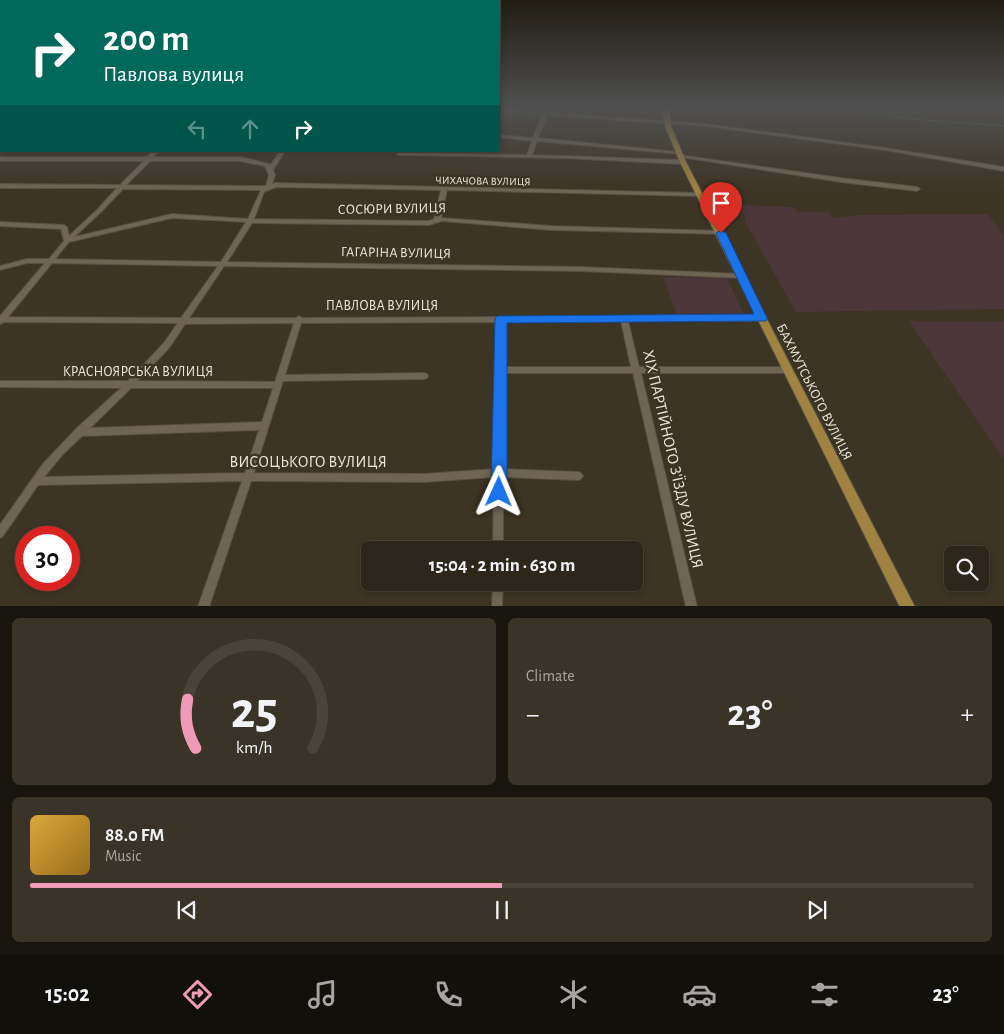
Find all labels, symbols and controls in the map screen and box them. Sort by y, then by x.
icon: right [20,20,85,85]
text: 200 m [103,22,190,57]
text: Павлова вулиця [103,63,244,85]
icon: left [183,115,211,143]
icon: ahead [236,115,264,143]
icon: right [289,115,317,143]
street label: ЧИХАЧОВА ВУЛИЦЯ [435,175,531,187]
pin [700,182,742,233]
icon: arrive [707,189,735,217]
street label: СОСЮРИ ВУЛИЦЯ [338,201,446,217]
street label: ГАГАРІНА ВУЛИЦЯ [341,245,451,261]
street label: ПАВЛОВА ВУЛИЦЯ [326,299,438,313]
street label: БАХМУТСЬКОГО ВУЛИЦЯ [773,322,855,462]
street label: XIX ПАРТІЙНОГО З'ЇЗДУ ВУЛИЦЯ [640,348,708,570]
street label: КРАСНОЯРСЬКА ВУЛИЦЯ [63,365,213,379]
street label: ВИСОЦЬКОГО ВУЛИЦЯ [229,454,387,470]
position arrow [472,465,524,517]
speed limit sign: 30 [15,526,80,591]
map controls [944,546,989,591]
button: search [944,546,989,591]
text: 15:04 · 2 min · 630 m [429,556,575,575]
text: Climate [526,668,575,684]
text: 25 [231,685,277,737]
text: 23° [727,695,773,733]
text: − [526,701,539,729]
text: + [961,701,974,729]
text: km/h [236,739,272,757]
text: 88.0 FM [105,826,164,845]
text: Music [105,848,141,864]
icon: previous [173,896,201,924]
icon: pause [488,896,516,924]
icon: next [803,896,831,924]
icon: directions [180,977,215,1012]
icon: music [305,977,340,1012]
icon: phone [431,977,466,1012]
icon: climate [556,977,591,1012]
icon: car [682,977,717,1012]
icon: filters [807,977,842,1012]
text: 15:02 [45,983,90,1005]
text: 23° [932,983,959,1005]

